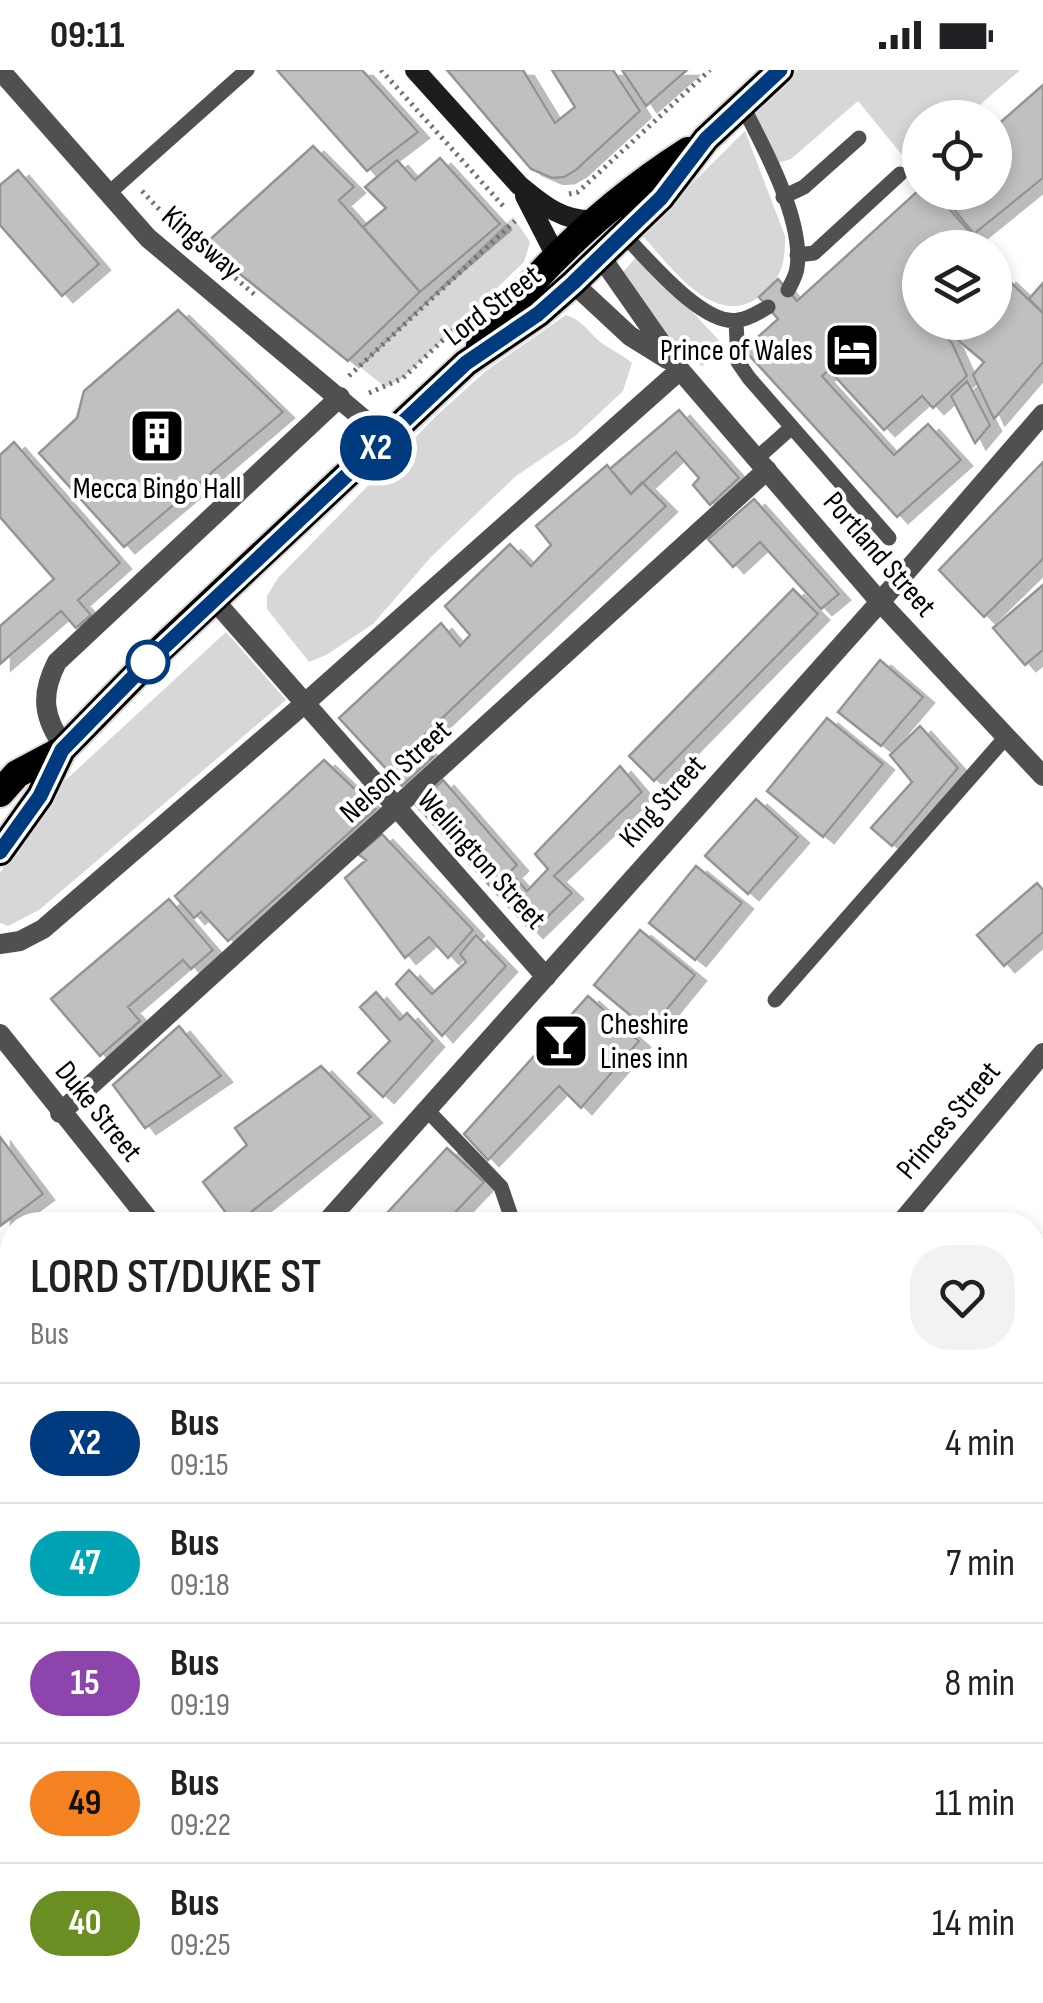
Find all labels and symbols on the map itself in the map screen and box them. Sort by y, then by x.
street label: Kingsway [154,198,249,288]
street label: Lord Street [437,258,548,354]
hotel icon: Prince of Wales [822,320,882,380]
place label: Prince of Wales [660,333,813,369]
building icon: Mecca Bingo Hall [127,406,187,466]
line badge: X2 [331,416,421,480]
place label: Mecca Bingo Hall [73,471,241,507]
street label: Portland Street [815,485,943,624]
unlabelled marker [127,641,169,683]
street label: Nelson Street [333,713,459,831]
street label: King Street [612,748,714,855]
street label: Wellington Street [409,782,553,937]
place label: Cheshire Lines inn [600,1007,689,1077]
bar icon: Cheshire Lines inn [531,1011,591,1071]
street label: Duke Street [47,1054,149,1169]
street label: Princes Street [889,1054,1008,1187]

